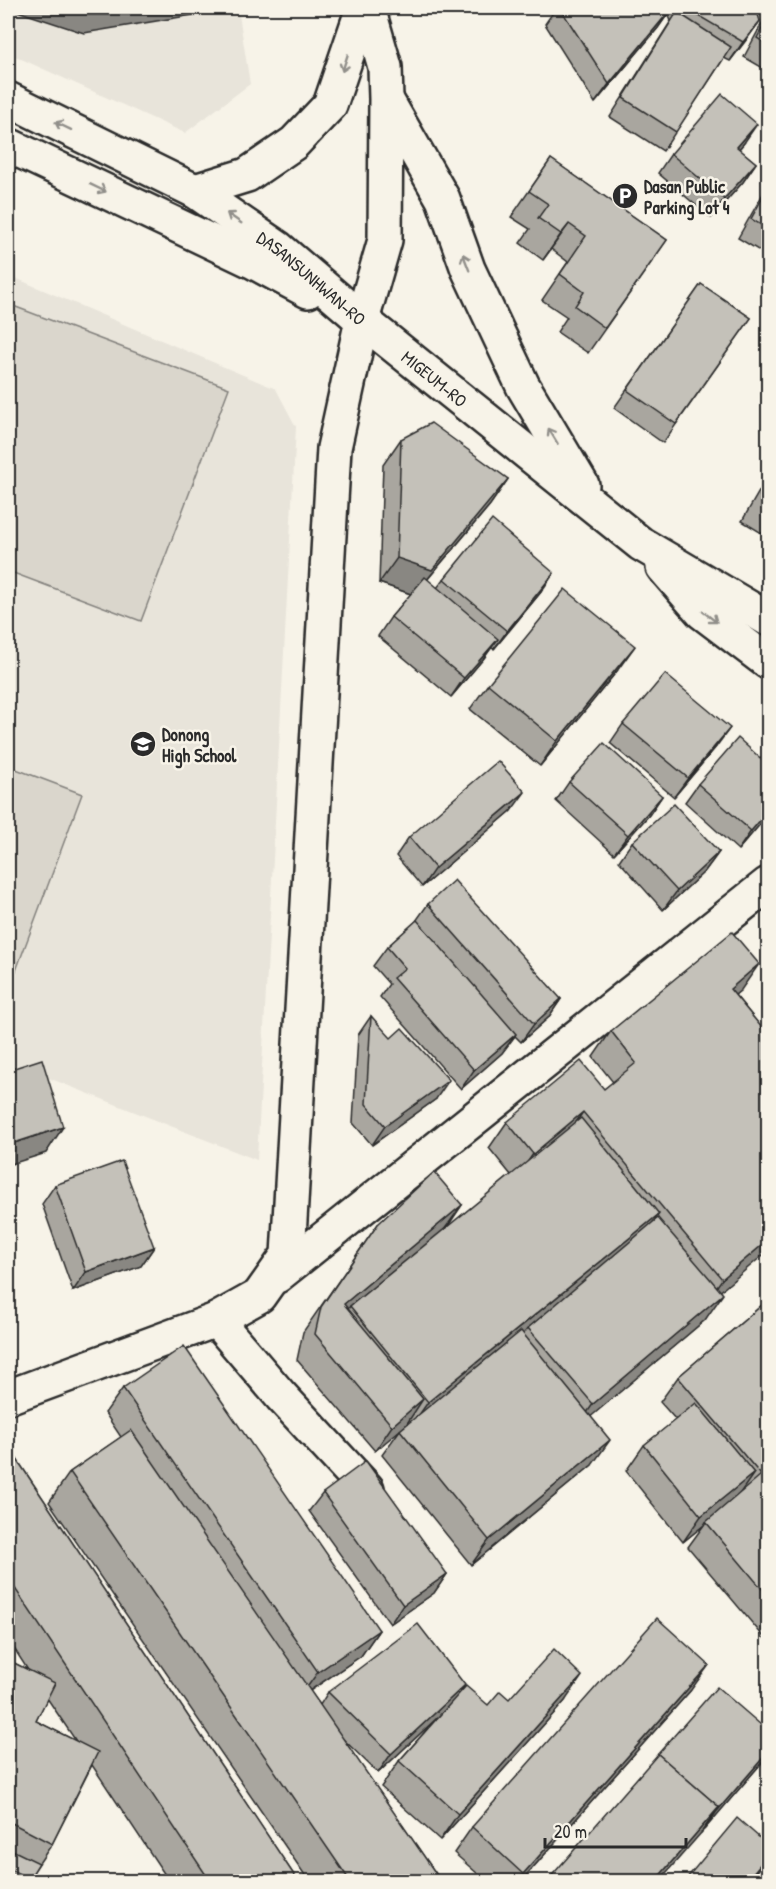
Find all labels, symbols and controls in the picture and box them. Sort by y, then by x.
one-way arrow [338,53,349,72]
one-way arrow [55,120,72,132]
place label: Dasan Public Parking Lot 4 [644,174,730,221]
parking icon: Dasan Public Parking Lot 4 [610,181,640,211]
one-way arrow [89,182,107,194]
one-way arrow [227,212,243,224]
street label: DASANSUNHWAN-RO [252,225,372,331]
one-way arrow [460,253,471,271]
street label: MIGEUM-RO [397,344,473,412]
one-way arrow [546,428,558,445]
one-way arrow [701,611,717,624]
place label: Donong High School [162,722,237,769]
school or university icon: Donong High School [128,729,158,759]
scale bar [545,1811,686,1849]
text: 20 m [554,1819,587,1844]

